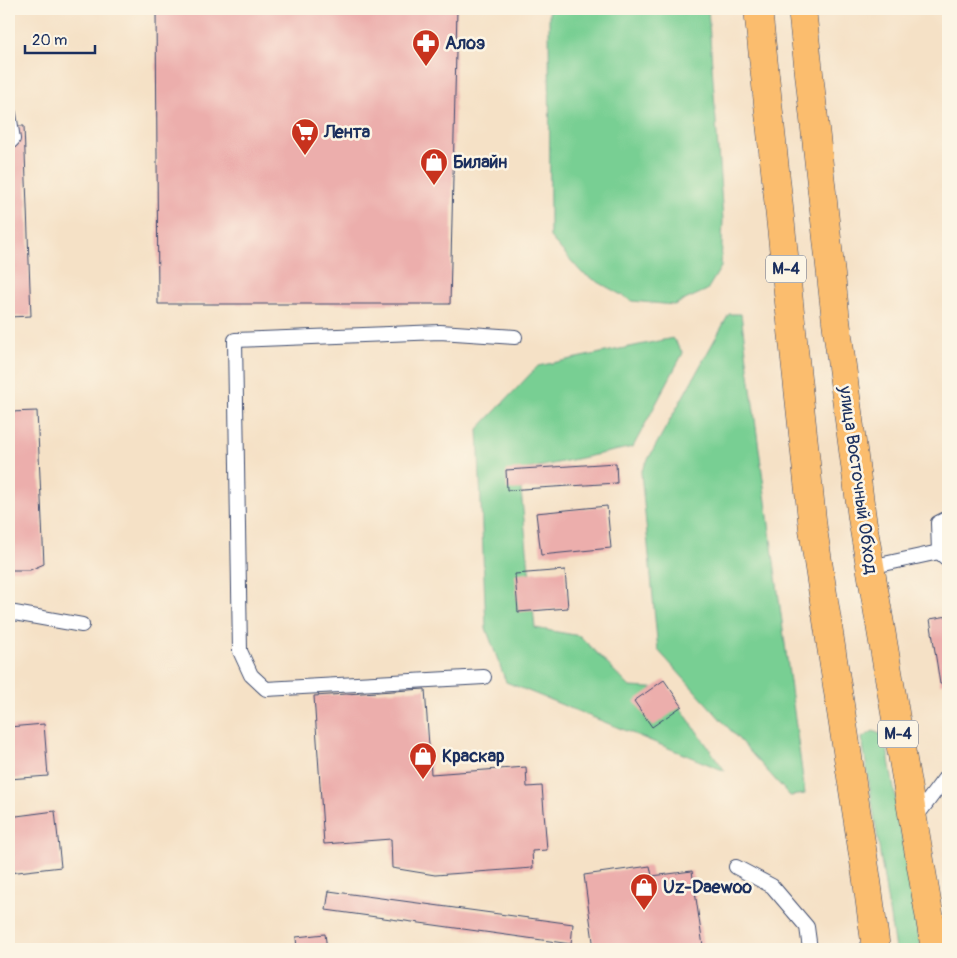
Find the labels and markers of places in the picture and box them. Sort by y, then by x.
pharmacy icon: Алоэ [411,28,441,67]
place label: Алоэ [445,32,486,55]
supermarket icon: Лента [290,117,320,156]
place label: Лента [323,121,371,144]
shop icon: Билайн [419,147,449,186]
place label: Билайн [453,151,507,174]
shop icon: Краскар [408,741,438,780]
place label: Краскар [442,745,505,768]
shop icon: Uz-Daewoo [629,872,659,911]
place label: Uz-Daewoo [663,876,752,899]

